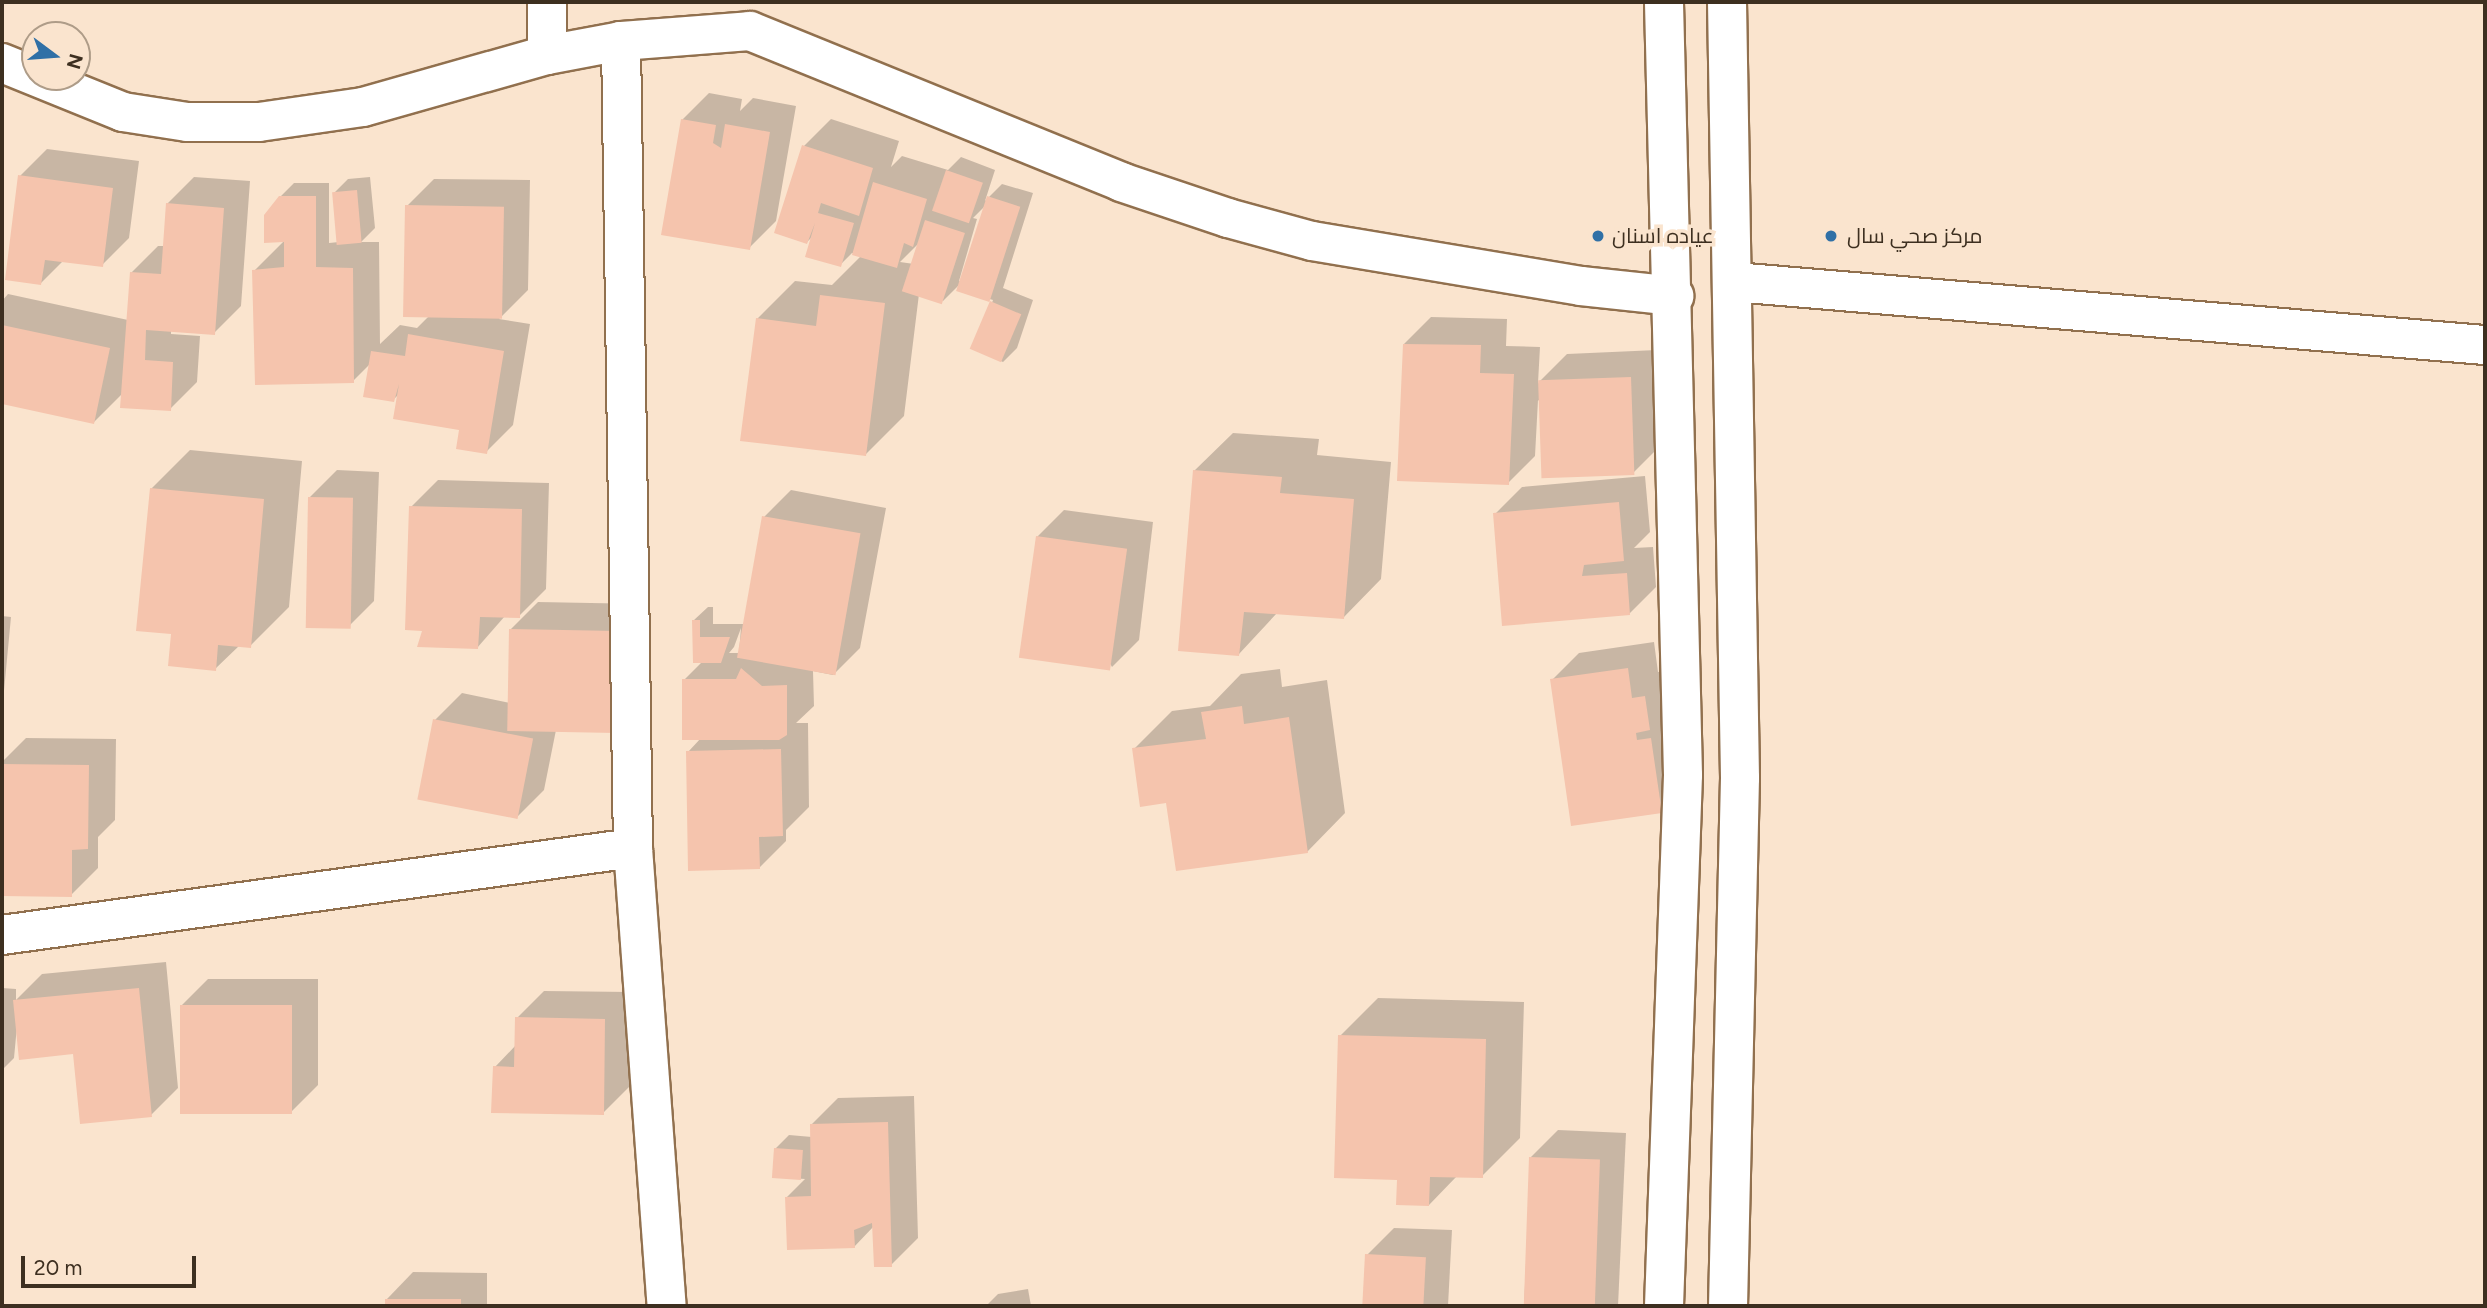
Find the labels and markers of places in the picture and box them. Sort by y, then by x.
place label: عياده اسنان [1612,223,1714,249]
place label: مركز صحي سال [1847,223,1983,249]
marker: مركز صحي سال [1821,226,1841,246]
marker: عياده اسنان [1590,228,1606,244]

